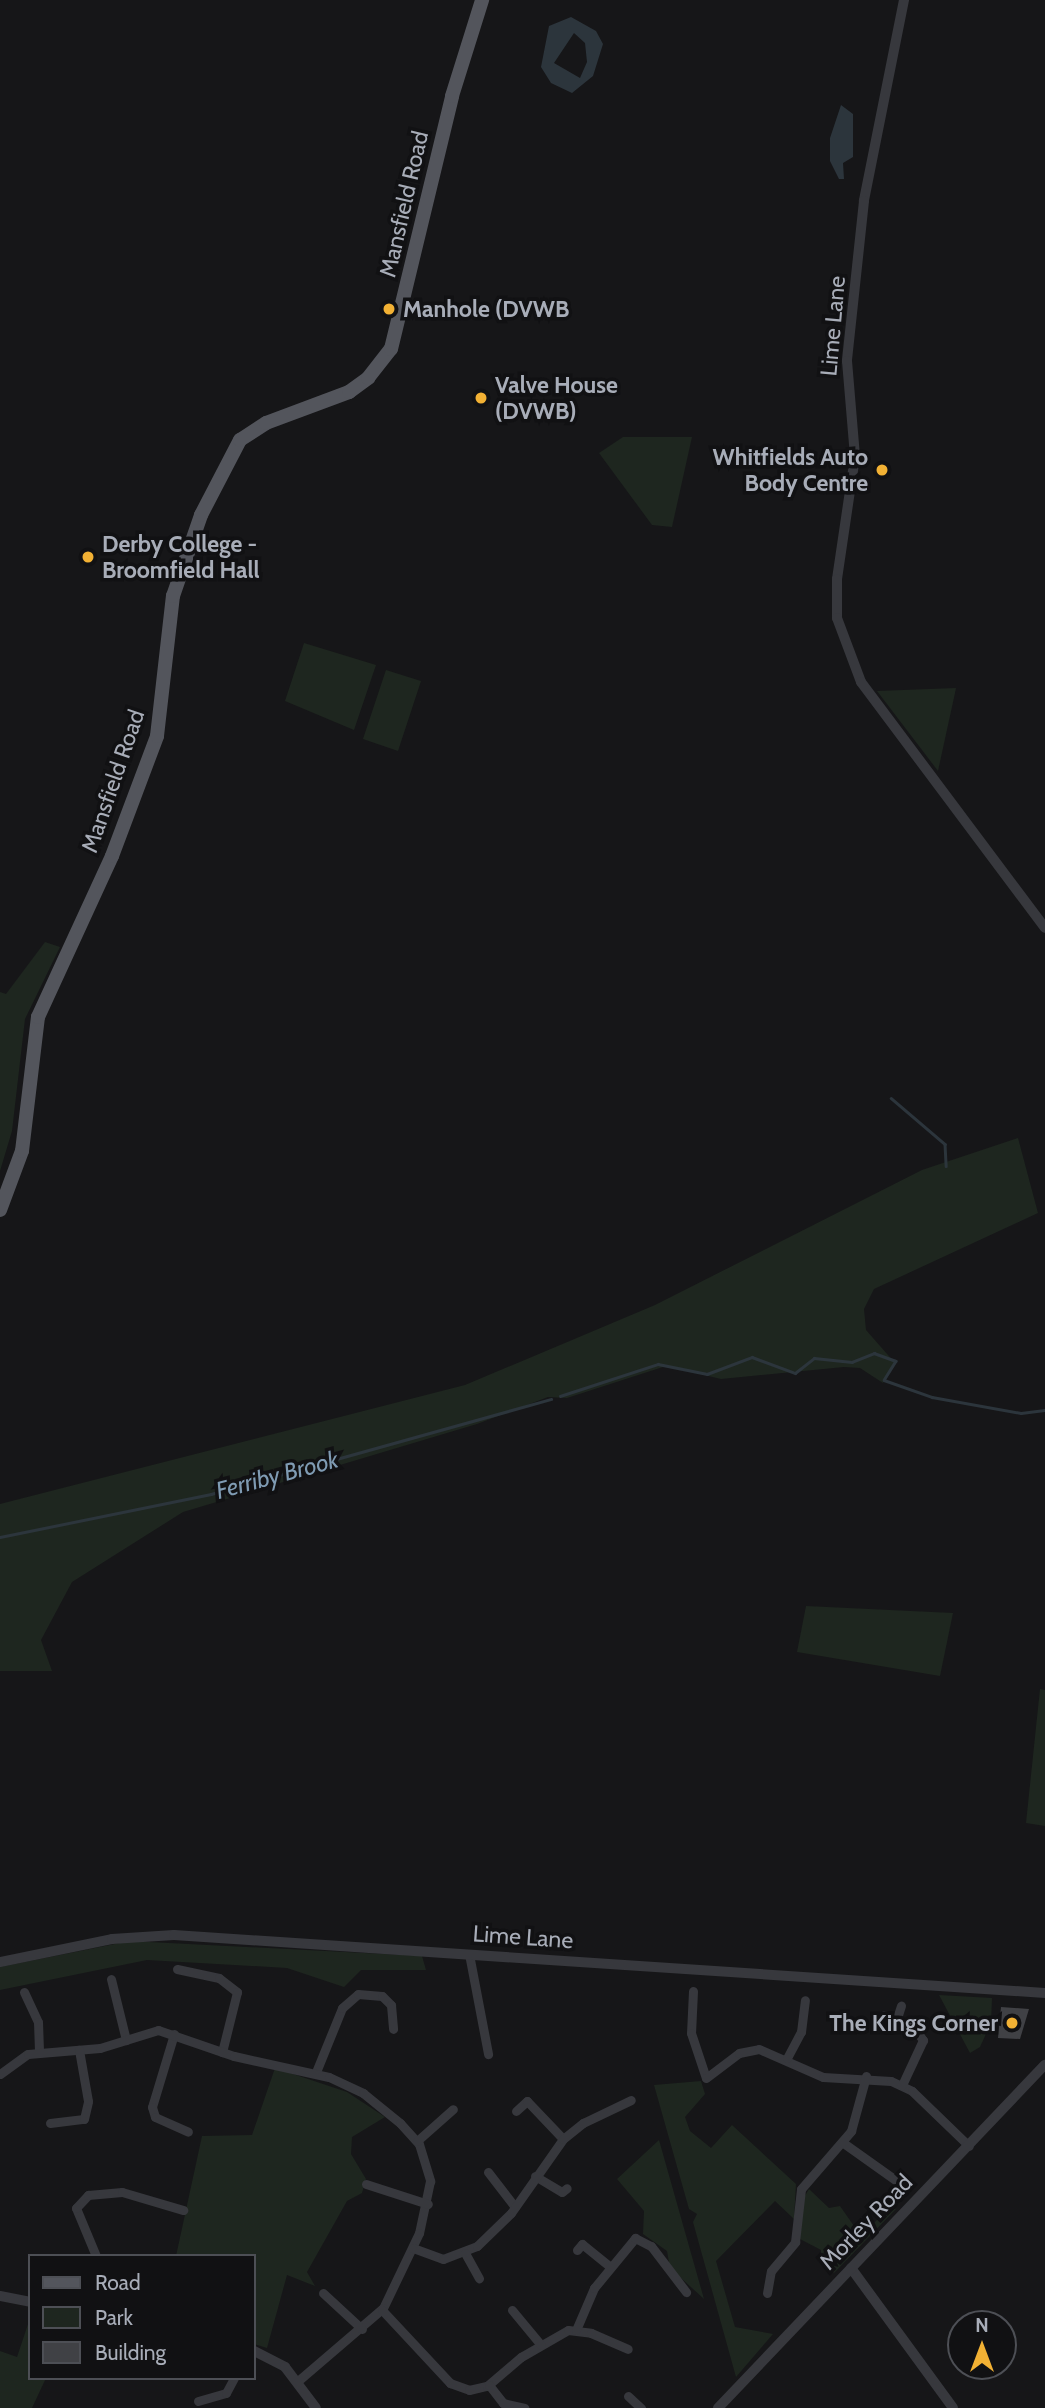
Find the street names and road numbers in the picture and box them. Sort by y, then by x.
street label: Mansfield Road [374,128,434,280]
street label: Lime Lane [815,275,851,377]
street label: Mansfield Road [76,706,150,856]
street label: Lime Lane [472,1920,574,1954]
street label: Morley Road [814,2169,918,2275]

